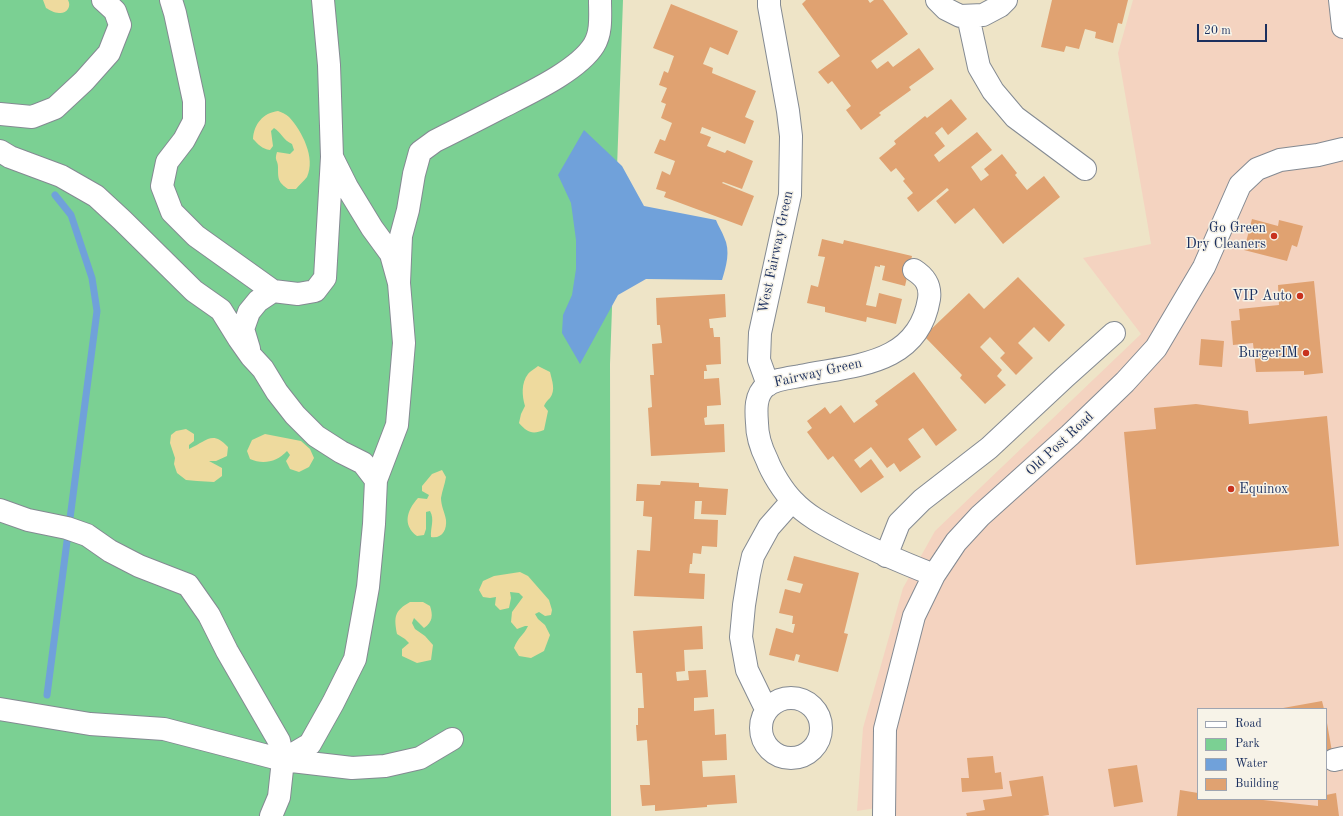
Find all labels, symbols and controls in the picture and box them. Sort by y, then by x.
scale bar [1199,16,1269,42]
text: 20 m [1204,25,1231,37]
street label: West Fairway Green [755,189,797,315]
place label: Go Green Dry Cleaners [1186,220,1266,252]
marker: Go Green Dry Cleaners [1269,231,1279,241]
place label: VIP Auto [1232,288,1292,304]
marker: VIP Auto [1295,291,1305,301]
place label: BurgerIM [1238,345,1298,361]
marker: BurgerIM [1301,348,1311,358]
street label: Fairway Green [772,355,864,391]
street label: Old Post Road [1023,408,1097,480]
place label: Equinox [1239,481,1288,497]
marker: Equinox [1226,484,1236,494]
legend [1197,708,1327,800]
text: Road [1235,718,1262,730]
text: Park [1235,738,1260,750]
text: Water [1235,758,1267,770]
text: Building [1235,778,1279,790]

